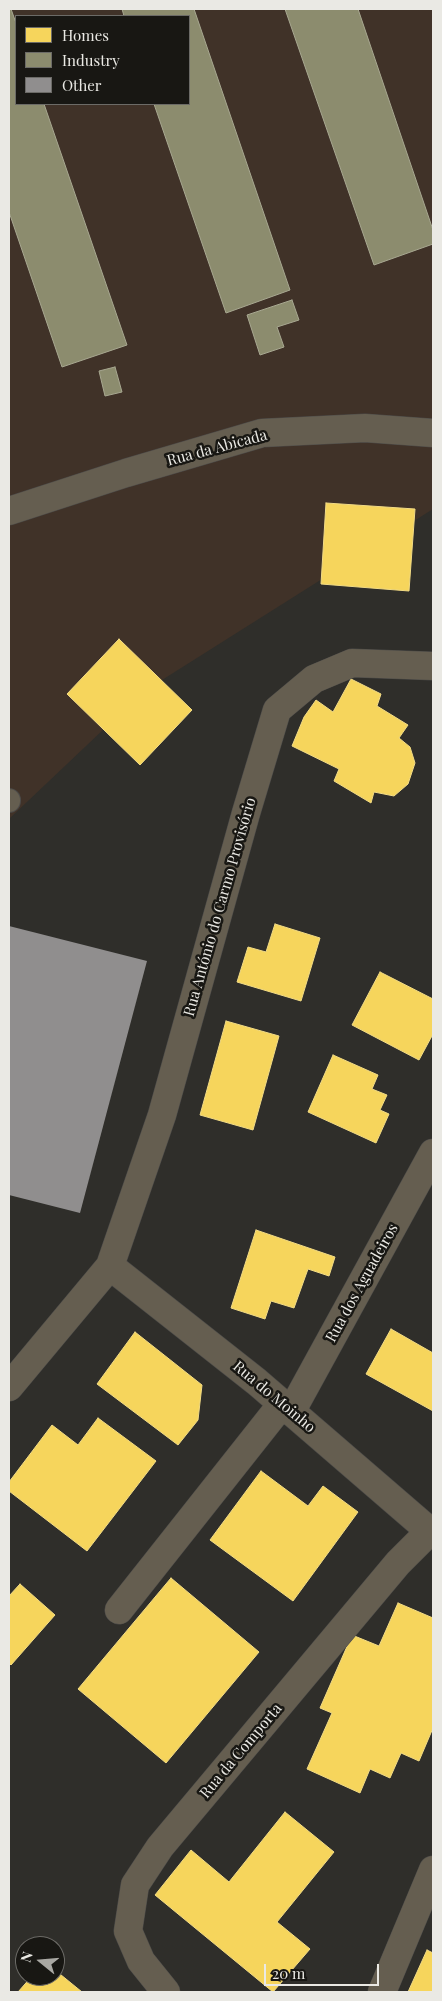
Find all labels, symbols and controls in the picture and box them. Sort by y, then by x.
legend [15,15,190,105]
text: Homes [62,25,109,45]
text: Industry [62,50,120,70]
text: Other [62,75,102,95]
street label: Rua da Abicada [165,426,269,470]
street label: Rua António do Carmo Provisório [180,796,260,1018]
street label: Rua dos Aguadeiros [322,1221,402,1345]
street label: Rua do Moinho [229,1357,319,1437]
street label: Rua da Comporta [196,1700,286,1802]
north arrow [15,1936,65,1986]
text: N [16,1949,37,1964]
scale bar [267,1954,382,1986]
text: 20 m [272,1963,305,1983]

